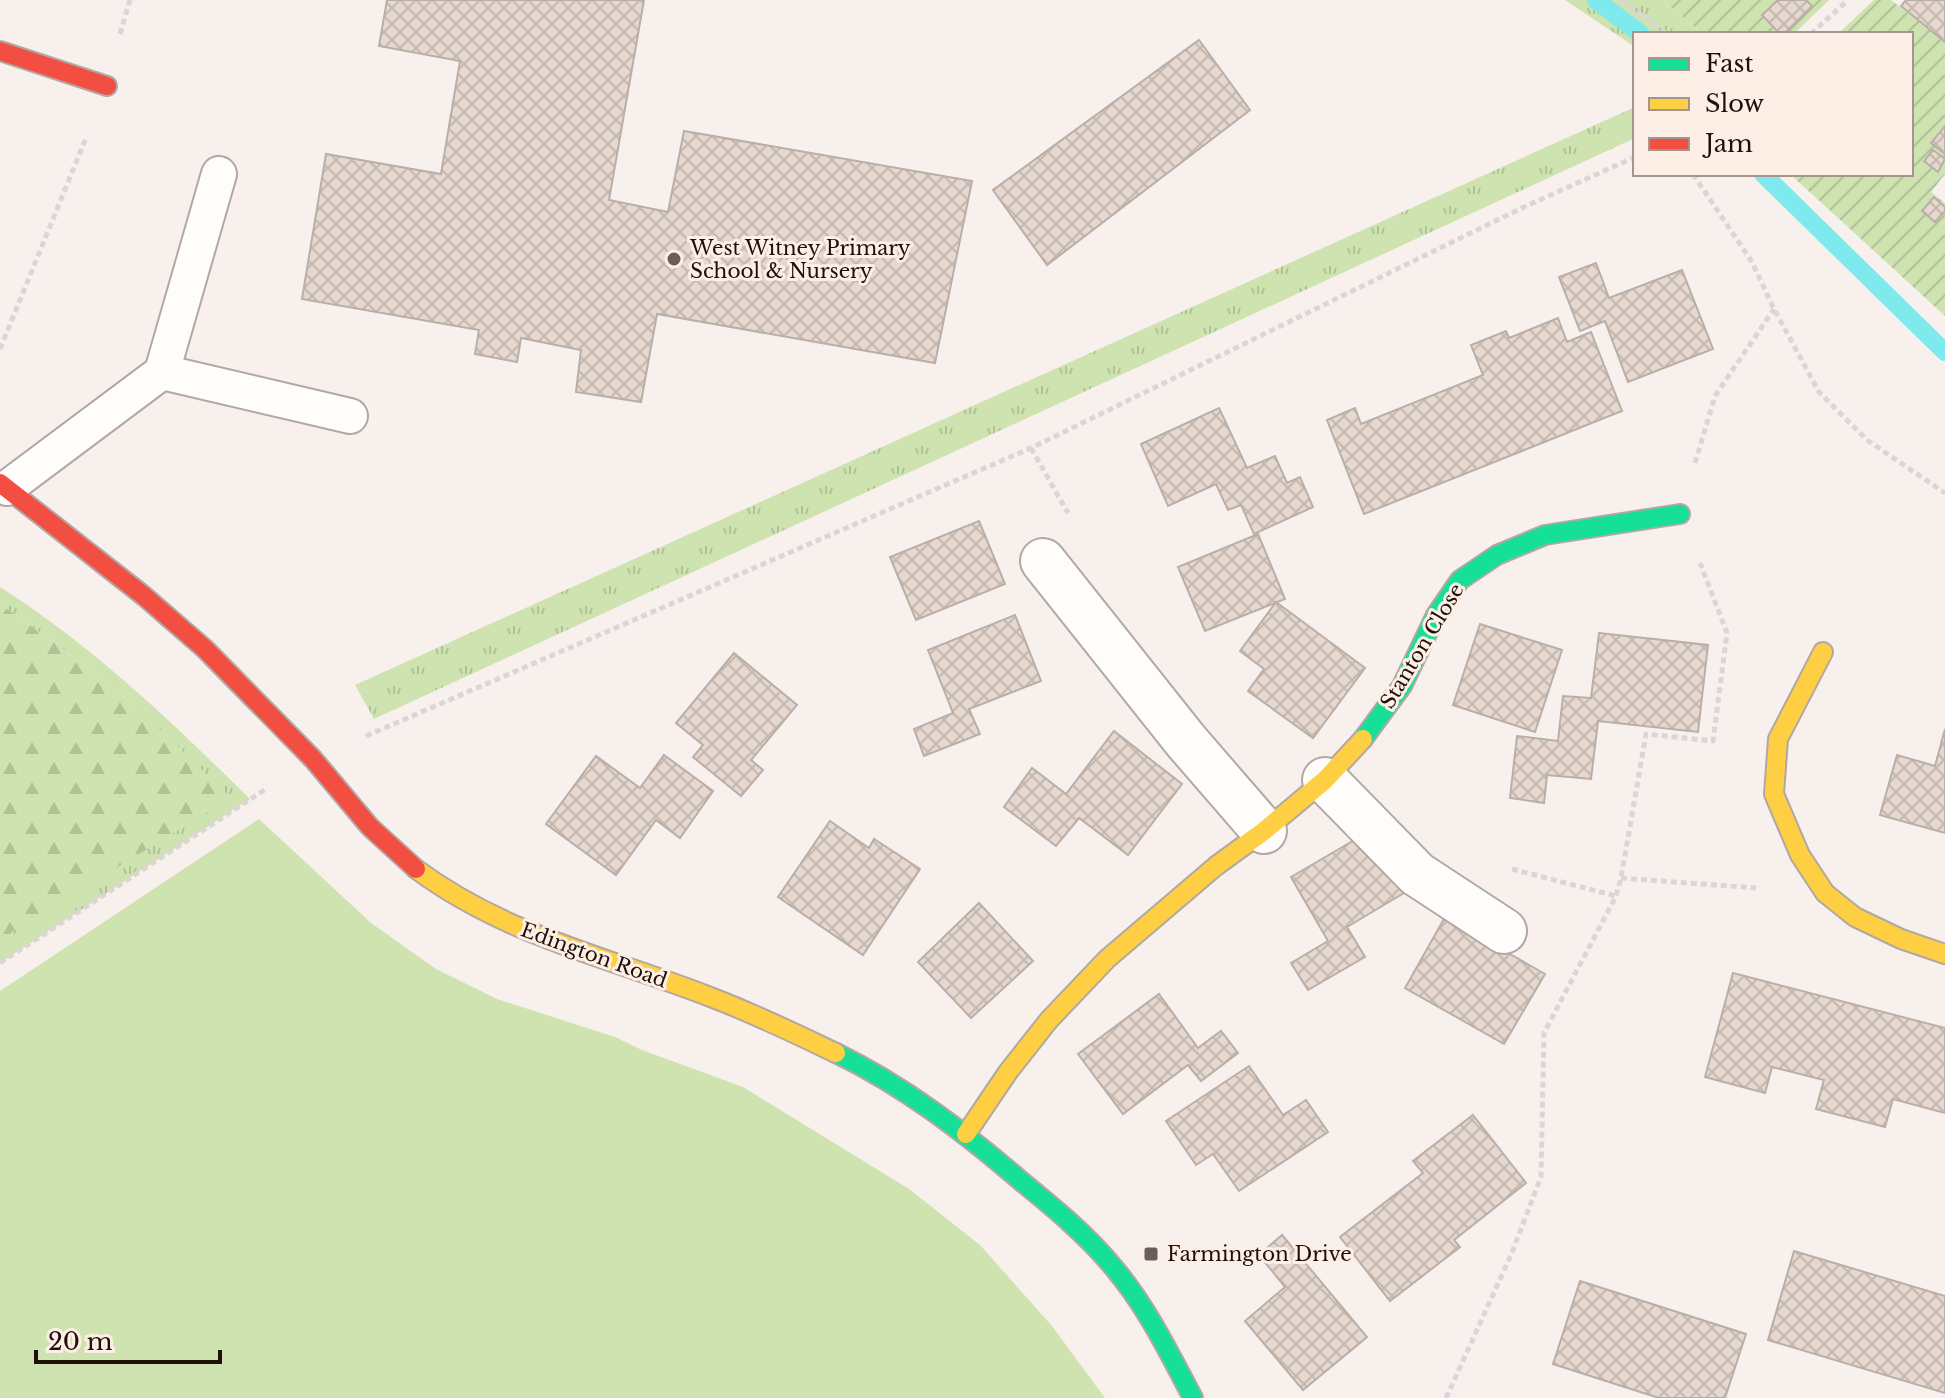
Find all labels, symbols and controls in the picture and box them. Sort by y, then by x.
legend [1633,32,1913,176]
text: Fast [1705,49,1753,78]
text: Slow [1705,89,1764,118]
text: Jam [1702,129,1753,158]
place label: West Witney Primary School & Nursery [689,236,911,283]
marker: West Witney Primary School & Nursery [665,250,683,268]
street label: Stanton Close [1375,579,1469,713]
street label: Edington Road [518,917,670,993]
place label: Farmington Drive [1167,1242,1352,1266]
marker: Farmington Drive [1142,1245,1160,1263]
scale bar [36,1314,220,1364]
text: 20 m [48,1327,113,1356]

